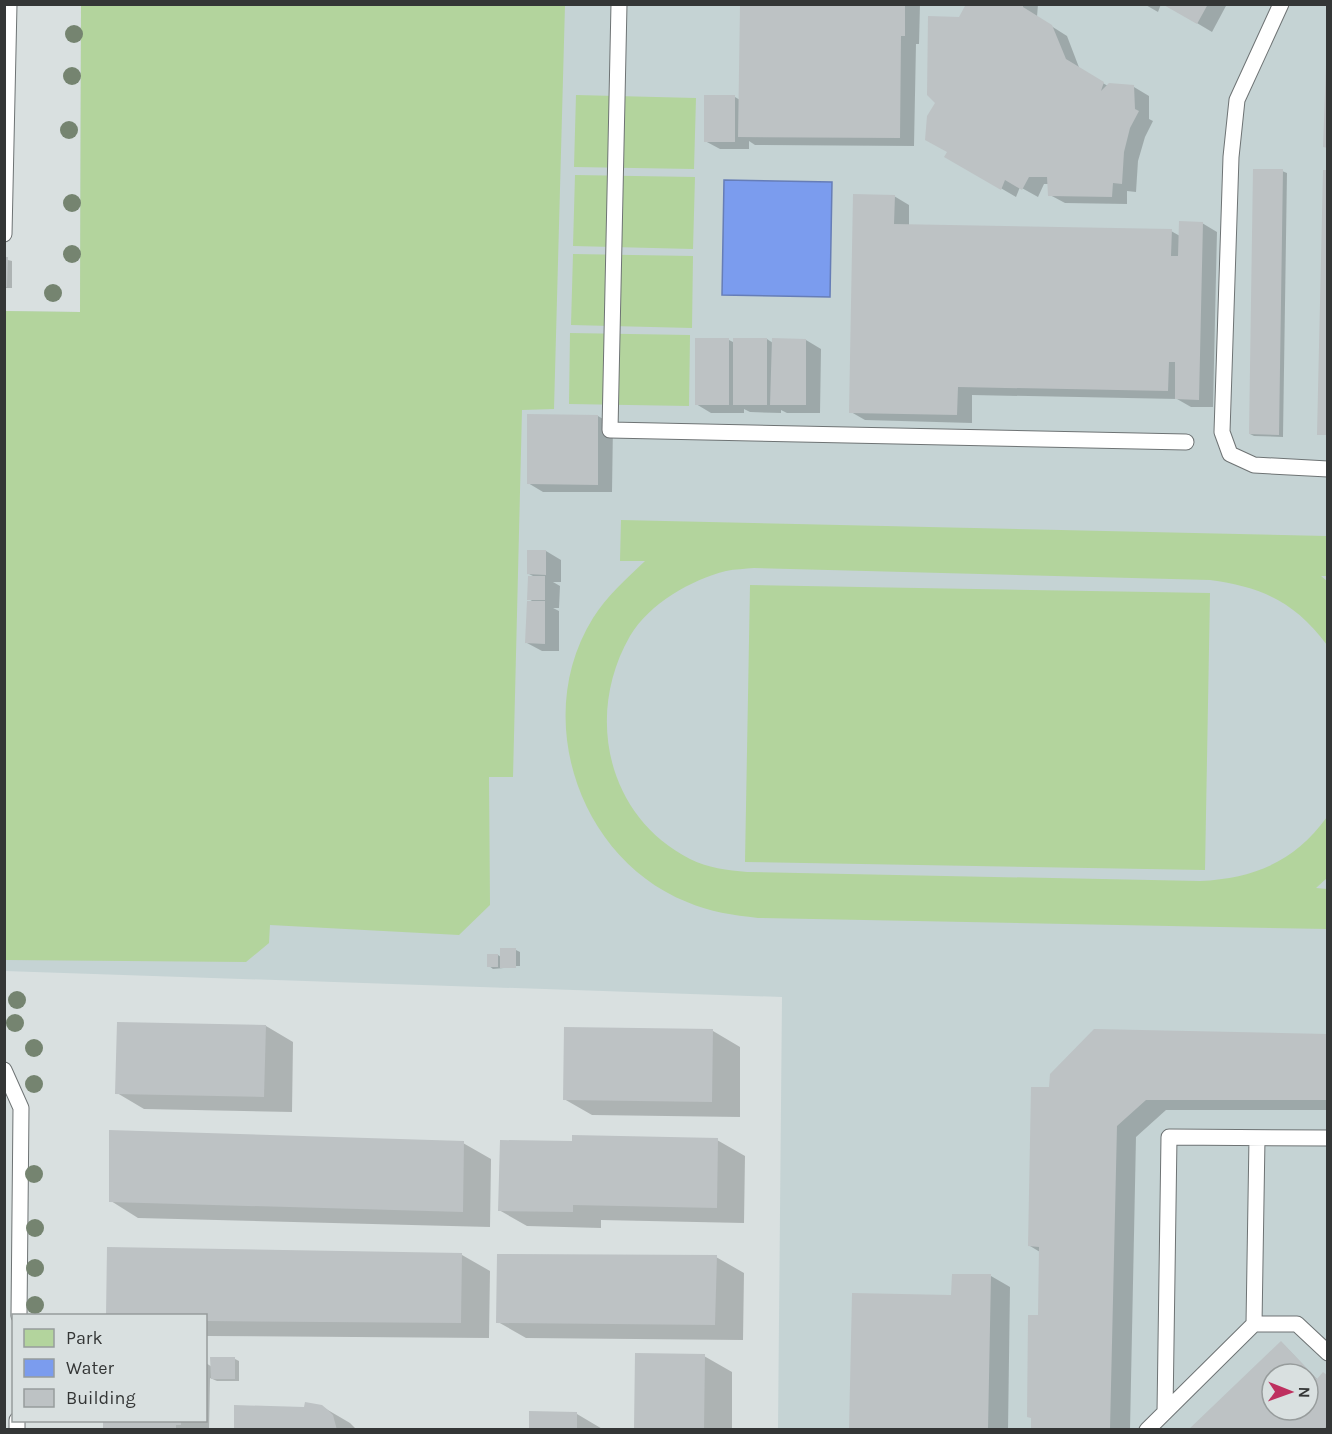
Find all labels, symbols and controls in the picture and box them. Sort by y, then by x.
legend [12,1314,207,1422]
text: Park [66,1327,103,1349]
text: Water [66,1357,114,1379]
north arrow [1260,1362,1320,1422]
text: N [1295,1386,1314,1398]
text: Building [66,1387,136,1409]

